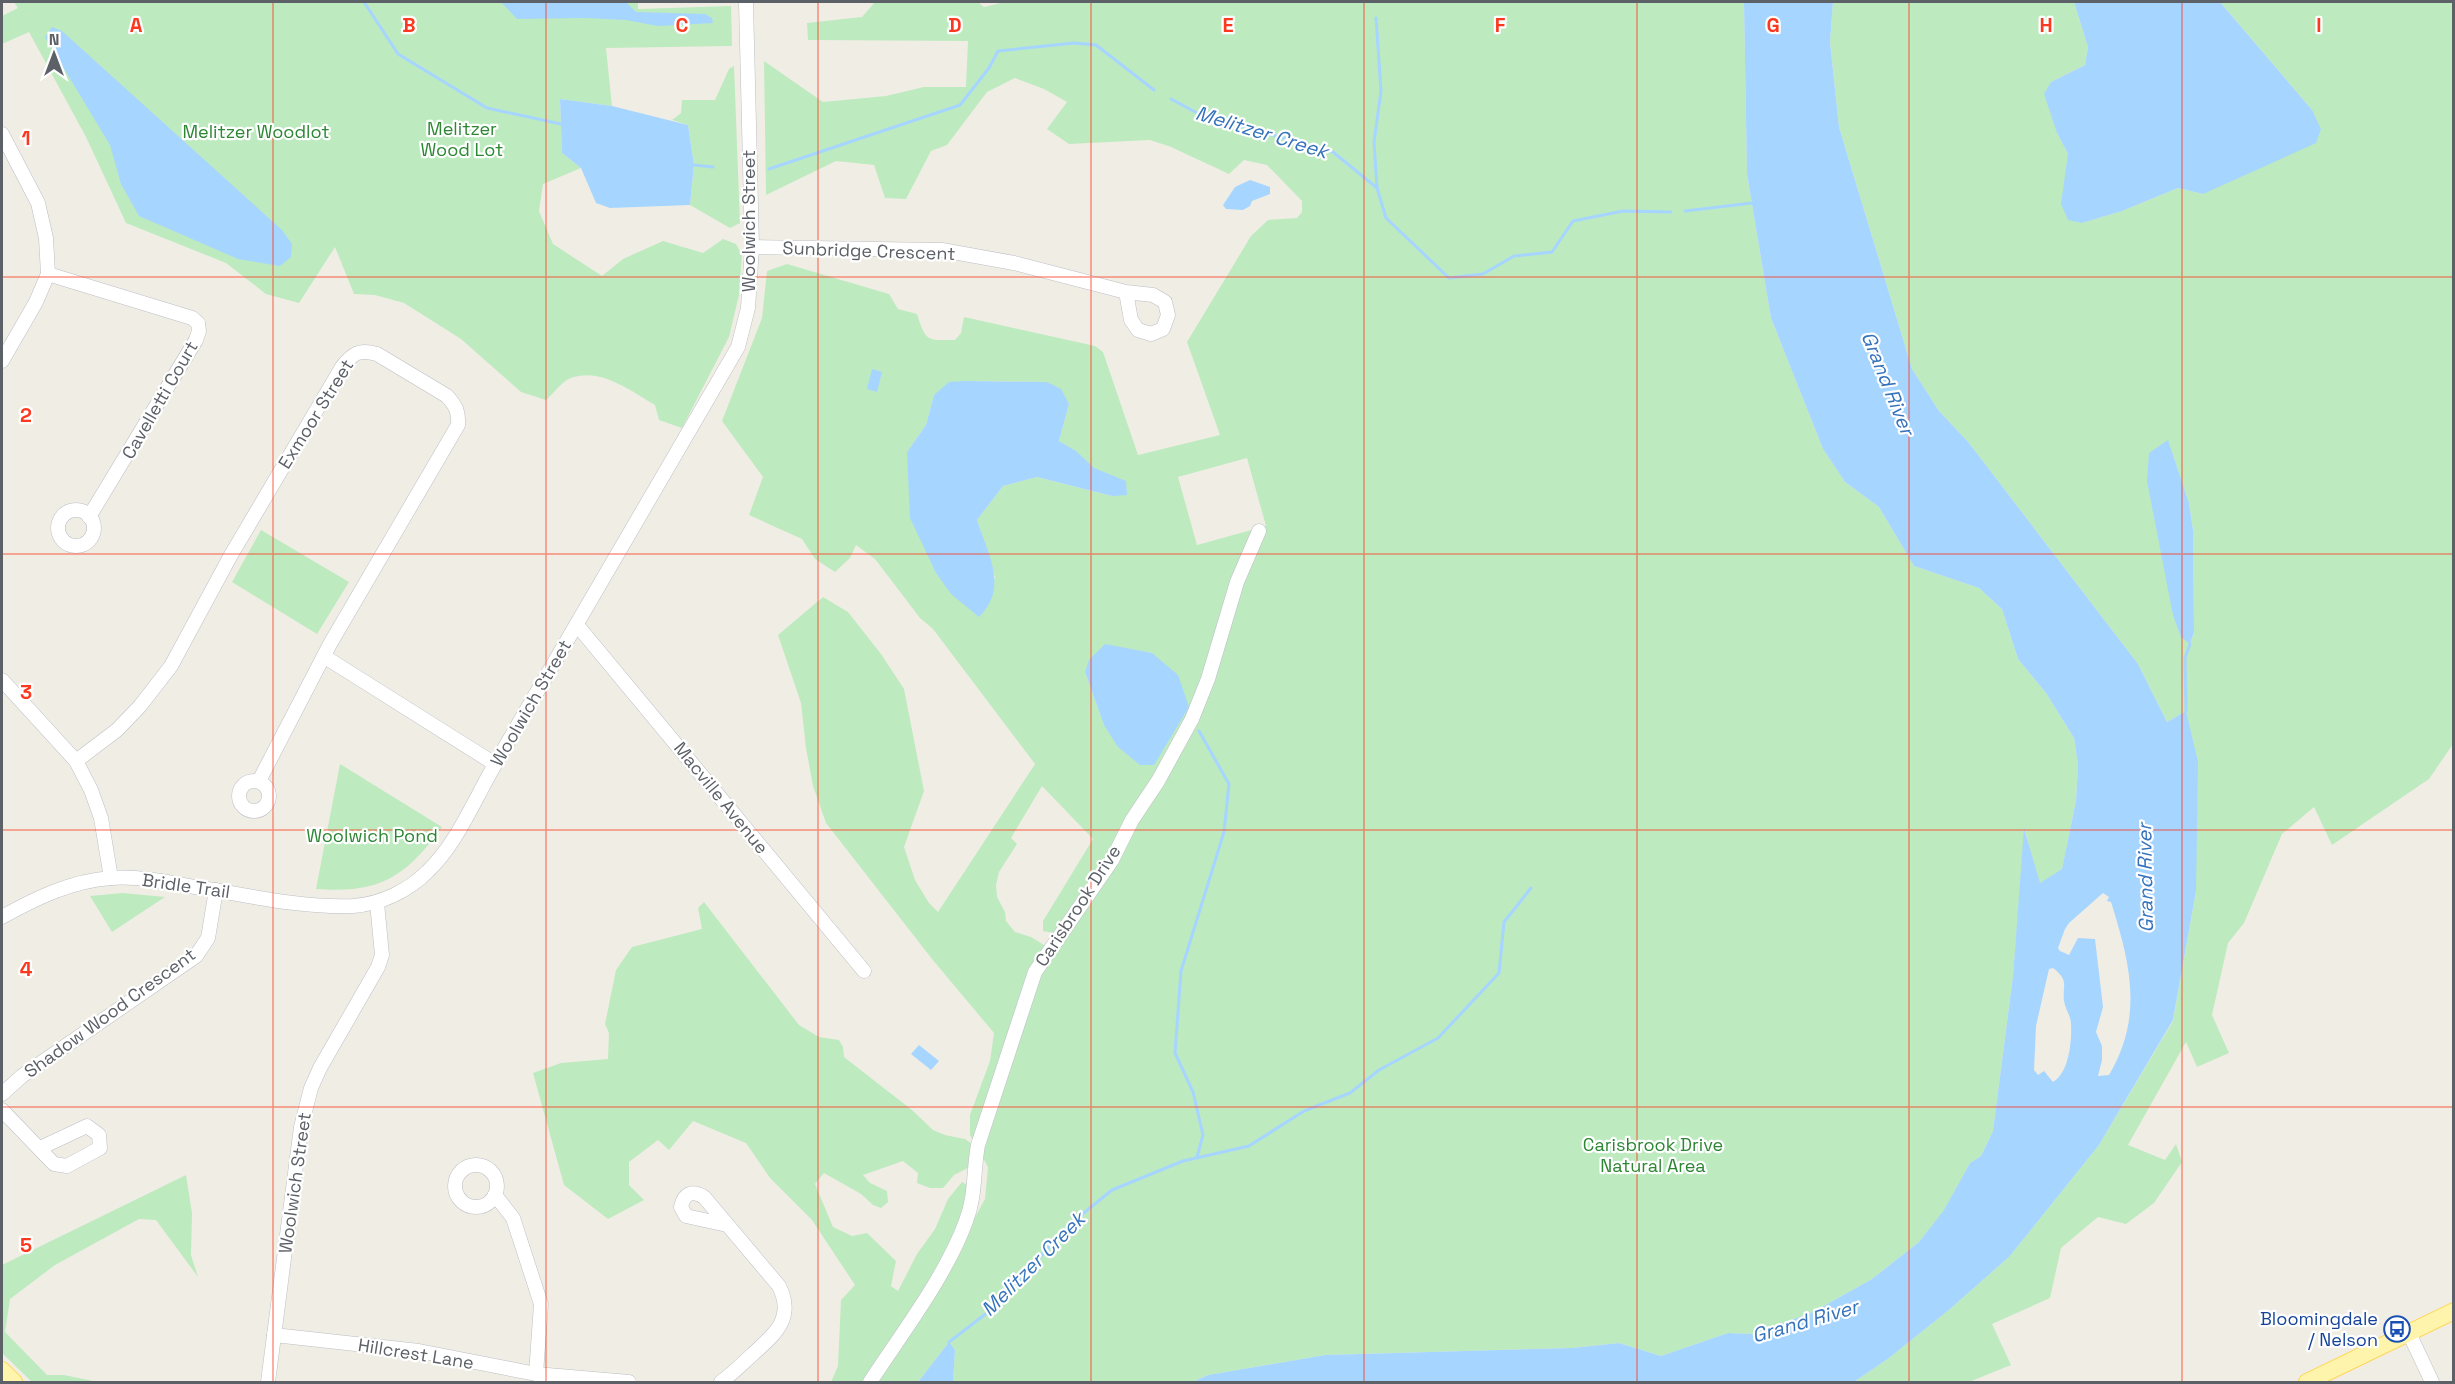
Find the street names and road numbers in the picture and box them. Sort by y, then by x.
street label: Woolwich Street [737,150,760,292]
street label: Sunbridge Crescent [782,236,956,265]
street label: Cavelletti Court [116,337,203,463]
street label: Exmoor Street [273,355,358,473]
street label: Woolwich Street [485,635,576,770]
street label: Macville Avenue [669,737,774,858]
street label: Carisbrook Drive [1030,841,1125,971]
street label: Bridle Trail [141,868,232,903]
street label: Shadow Wood Crescent [20,943,200,1083]
street label: Woolwich Street [273,1111,316,1255]
street label: Hillcrest Lane [357,1333,476,1374]

